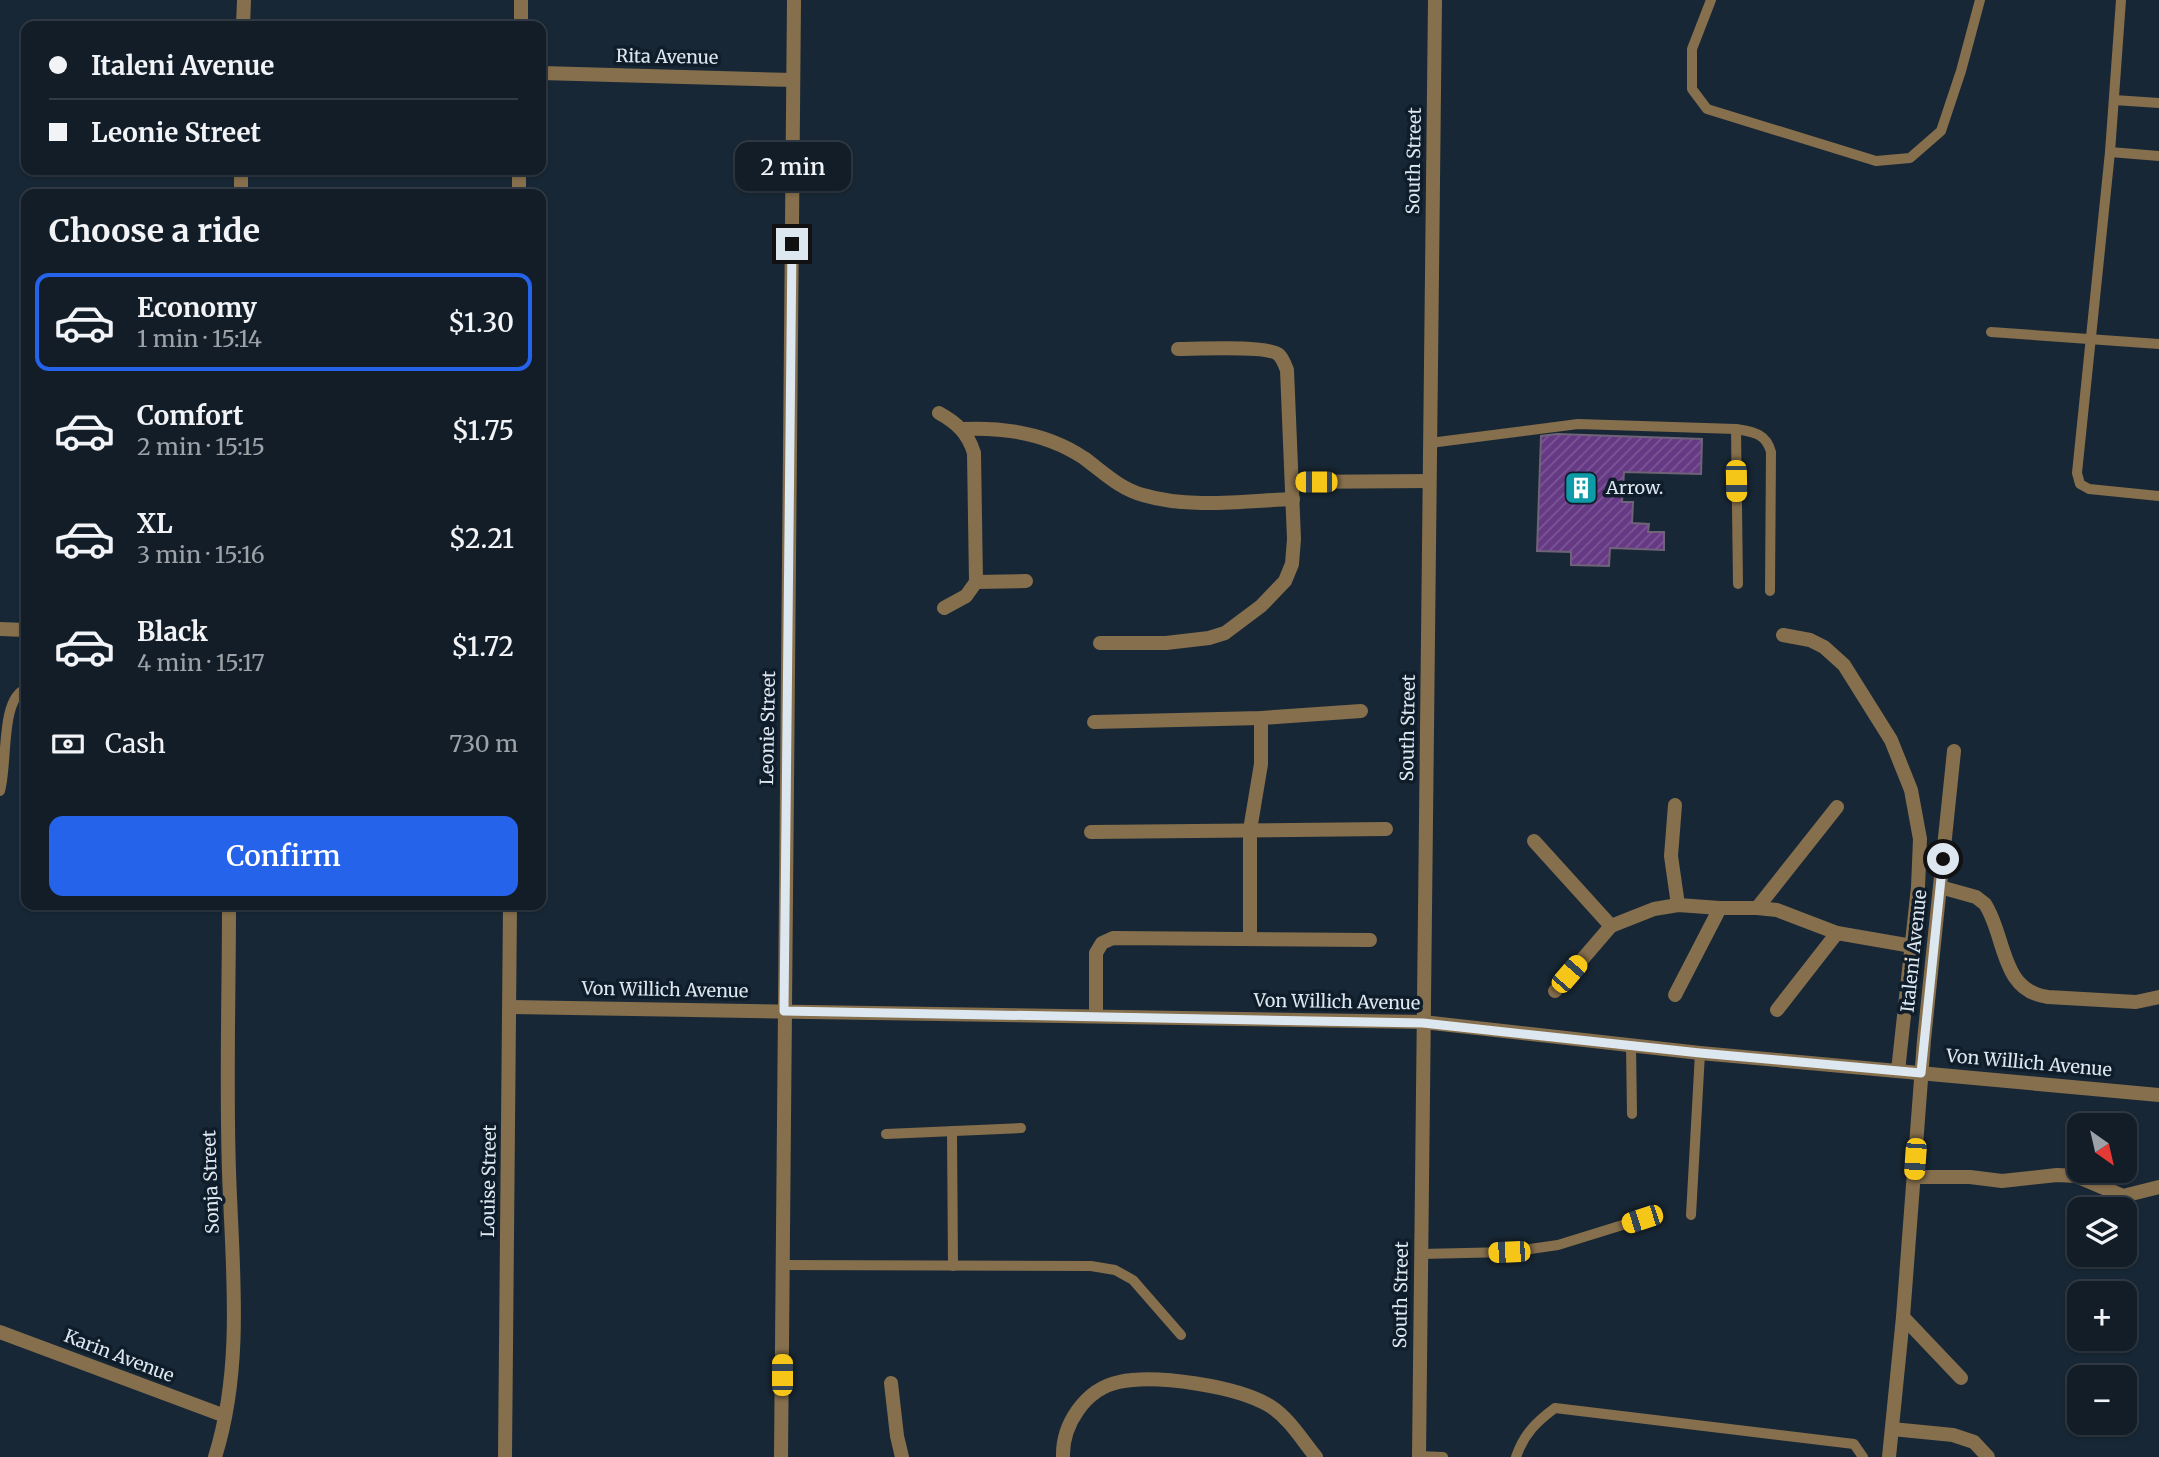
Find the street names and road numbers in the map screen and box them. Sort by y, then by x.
street label: Rita Avenue [616,44,718,69]
street label: South Street [1401,107,1426,215]
street label: Leonie Street [755,671,780,785]
street label: South Street [1395,674,1420,782]
street label: Italeni Avenue [1896,888,1931,1013]
street label: Von Willich Avenue [581,977,748,1002]
street label: Von Willich Avenue [1253,989,1420,1014]
street label: Von Willich Avenue [1944,1044,2113,1081]
street label: Louise Street [476,1124,501,1238]
street label: Sonja Street [197,1130,224,1234]
street label: South Street [1388,1241,1413,1349]
street label: Karin Avenue [61,1324,177,1387]

